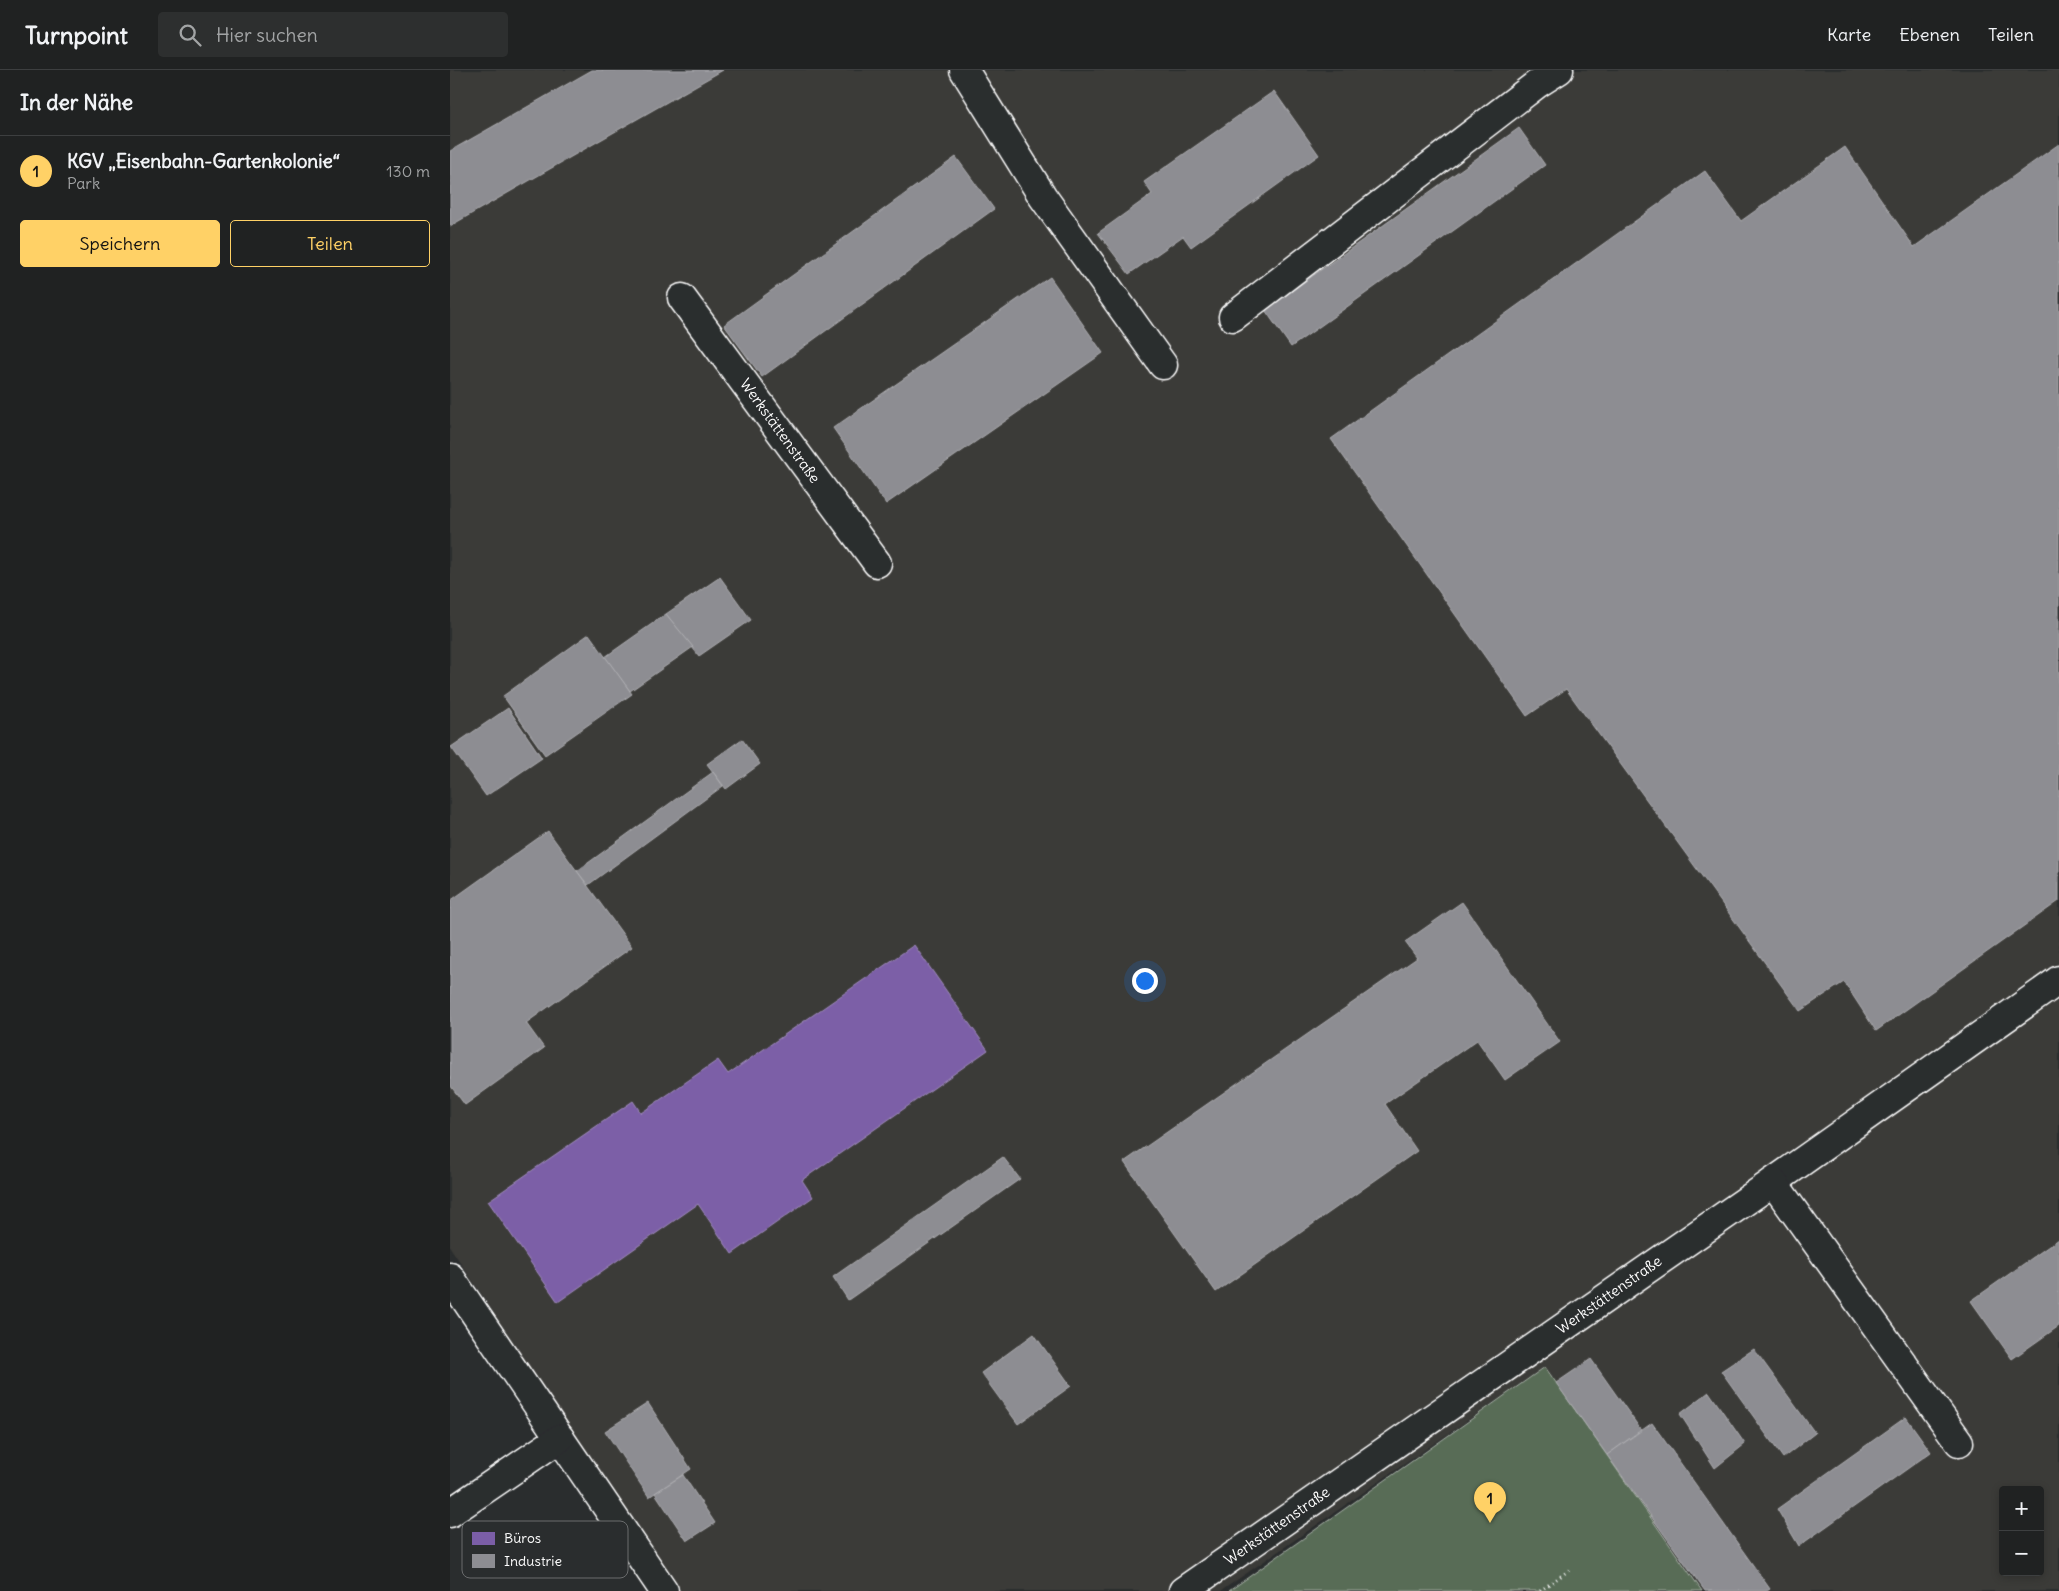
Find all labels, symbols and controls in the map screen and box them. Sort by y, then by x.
search box [158,12,508,57]
text: Turnpoint [25,20,128,50]
icon: search [176,21,204,49]
text: Hier suchen [216,23,318,47]
text: Karte [1827,23,1871,46]
text: Ebenen [1899,23,1960,46]
text: Teilen [1988,23,2034,46]
text: In der Nähe [20,89,133,116]
text: KGV „Eisenbahn-Gartenkolonie“ [67,149,340,173]
text: 1 [33,161,39,181]
text: 130 m [386,161,430,181]
text: Park [67,173,100,193]
button: Speichern [20,220,220,267]
button: Teilen [230,220,430,267]
street label: Werkstättenstraße [736,375,825,487]
your location [1132,968,1158,994]
street label: Werkstättenstraße [1552,1251,1665,1338]
street label: Werkstättenstraße [1220,1482,1333,1569]
pin: 1 [1474,1482,1506,1523]
map controls [1999,1486,2044,1576]
button: + [1999,1486,2044,1531]
legend [462,1521,628,1578]
text: Büros [504,1529,541,1547]
button: − [1999,1531,2044,1576]
text: Industrie [504,1552,562,1570]

